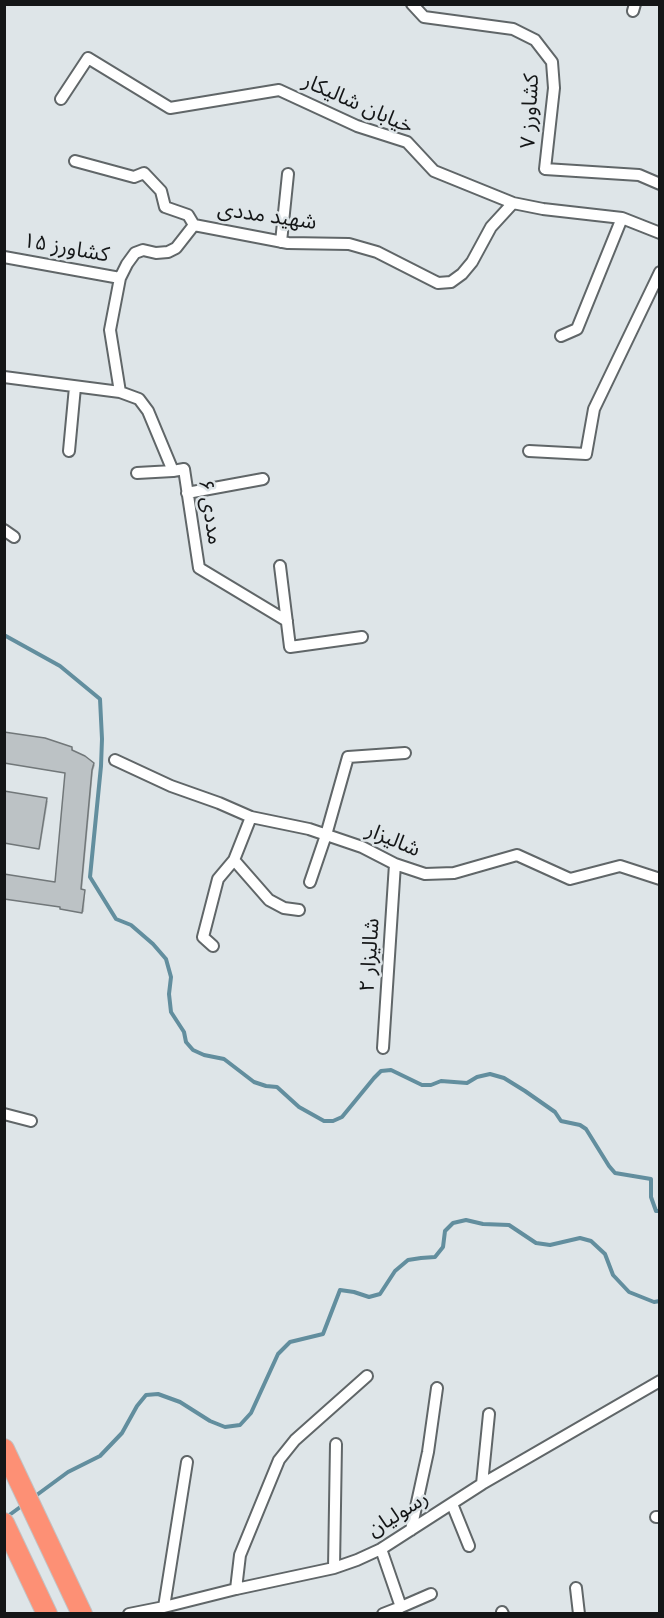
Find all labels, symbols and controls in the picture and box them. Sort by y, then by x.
street label: خیابان شالیکار [299,68,417,140]
street label: کشاورز ۷ [515,73,545,149]
street label: شهید مددی [216,197,318,235]
street label: کشاورز ۱۵ [21,228,111,268]
street label: مددی ۶ [192,478,228,546]
street label: شالیزار [362,817,424,863]
street label: شالیزار ۲ [355,917,385,993]
street label: رسولیان [363,1485,433,1543]

